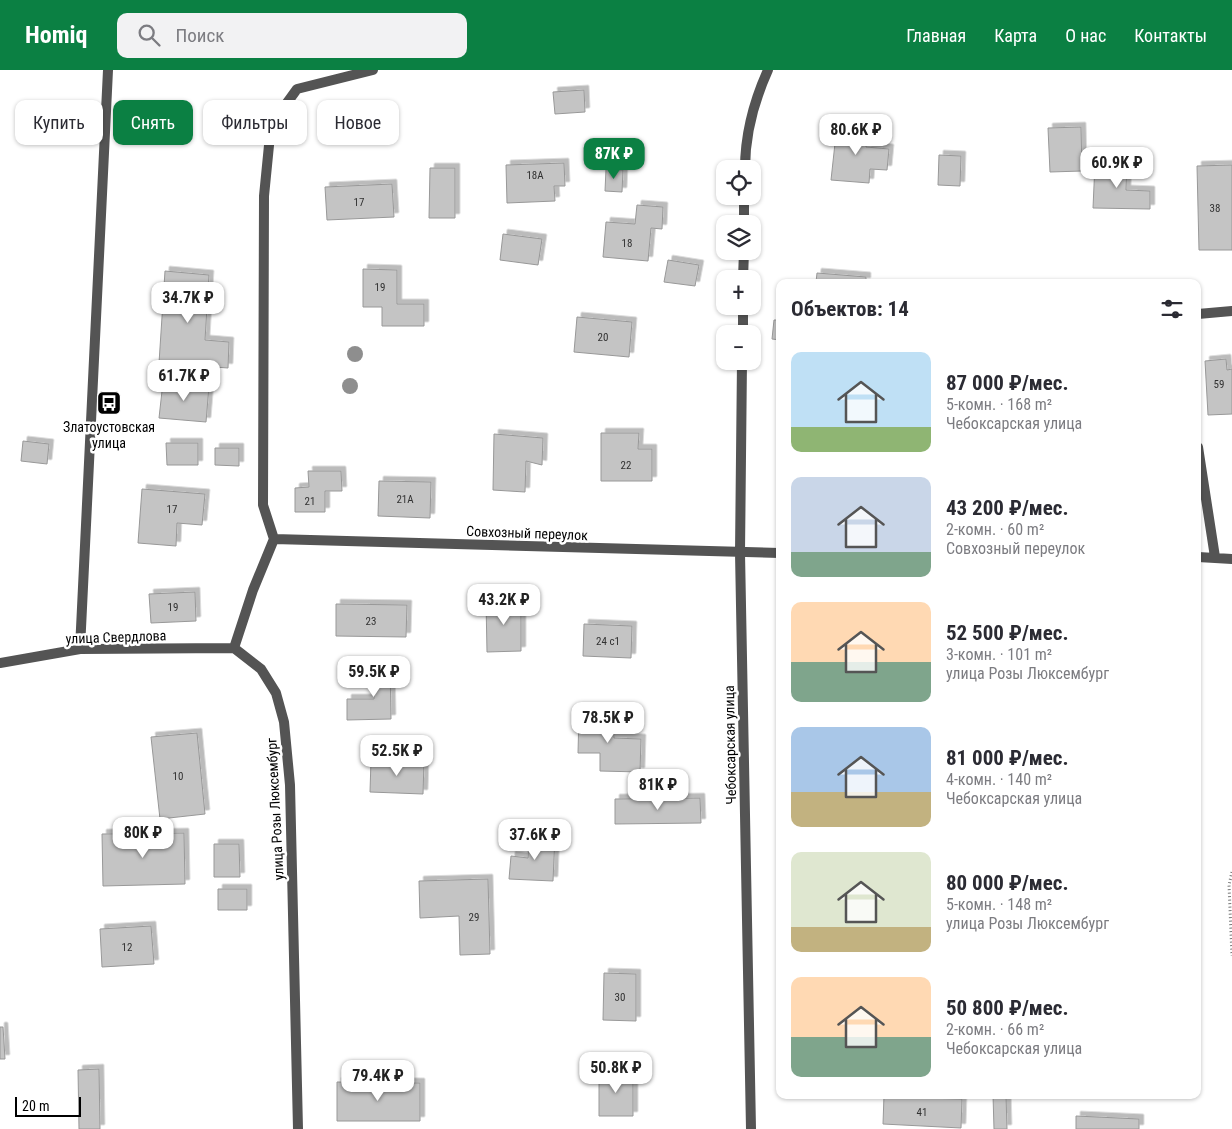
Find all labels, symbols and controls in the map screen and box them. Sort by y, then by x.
search box [117,13,467,58]
text: Homiq [25,21,87,49]
icon: search [135,21,163,49]
text: Поиск [175,24,224,47]
text: Главная [906,25,966,46]
text: Карта [994,25,1037,46]
text: О нас [1065,25,1106,46]
text: Контакты [1134,25,1207,46]
chip: Купить [15,100,103,145]
chip: Снять [113,100,193,145]
chip: Фильтры [203,100,307,145]
chip: Новое [317,100,399,145]
pin: 80.6K ₽ [810,114,902,156]
text: 80.6K ₽ [830,120,882,139]
pin: 87K ₽ [579,138,649,180]
text: 87K ₽ [595,144,633,163]
pin: 60.9K ₽ [1071,146,1163,189]
text: 60.9K ₽ [1091,153,1143,172]
map controls [716,160,761,370]
button: locate [716,160,761,205]
house number: 18А [526,169,544,182]
house number: 17 [354,196,364,209]
house number: 38 [1210,202,1220,215]
button: layers [716,215,761,260]
house number: 18 [622,237,632,250]
button: + [716,270,761,315]
house number: 19 [375,281,385,294]
pin: 34.7K ₽ [142,282,234,324]
text: 34.7K ₽ [162,288,214,307]
icon: filters [1158,295,1186,323]
text: Объектов: 14 [791,297,909,321]
button: − [716,325,761,370]
house number: 20 [598,331,608,344]
pin: 61.7K ₽ [138,360,230,402]
text: 61.7K ₽ [158,366,210,385]
text: 87 000 ₽/мес. [946,371,1069,395]
icon: home [831,372,891,432]
house number: 59 [1214,378,1224,391]
bus stop icon: Златоустовская улица [96,390,122,416]
text: 5-комн. · 168 m² [946,395,1052,414]
text: Чебоксарская улица [946,414,1082,433]
place label: Златоустовская улица [63,419,155,451]
house number: 22 [621,459,631,472]
house number: 21А [396,493,414,506]
house number: 21 [305,495,315,508]
text: 43 200 ₽/мес. [946,496,1069,520]
icon: home [831,497,891,557]
house number: 17 [167,503,177,516]
text: 2-комн. · 60 m² [946,520,1044,539]
street label: Совхозный переулок [466,523,588,543]
text: Совхозный переулок [946,539,1085,558]
pin: 43.2K ₽ [458,584,550,626]
text: 43.2K ₽ [478,590,530,609]
house number: 19 [168,601,178,614]
house number: 23 [366,615,376,628]
text: 52 500 ₽/мес. [946,621,1069,645]
icon: home [831,622,891,682]
street label: улица Свердлова [65,627,167,647]
house number: 24 с1 [596,635,620,648]
text: 3-комн. · 101 m² [946,645,1052,664]
pin: 59.5K ₽ [328,656,420,698]
text: 59.5K ₽ [348,662,400,681]
text: улица Розы Люксембург [946,664,1109,683]
street label: Чебоксарская улица [721,685,739,805]
pin: 78.5K ₽ [562,702,654,744]
text: 78.5K ₽ [582,708,634,727]
pin: 52.5K ₽ [351,734,443,777]
street label: улица Розы Люксембург [263,737,287,881]
text: 52.5K ₽ [371,741,423,760]
text: 81 000 ₽/мес. [946,746,1069,770]
icon: home [831,747,891,807]
pin: 81K ₽ [623,768,693,811]
house number: 10 [173,770,183,783]
text: 4-комн. · 140 m² [946,770,1052,789]
text: 81K ₽ [639,775,677,794]
text: Чебоксарская улица [946,789,1082,808]
pin: 80K ₽ [108,816,178,859]
pin: 37.6K ₽ [489,818,581,861]
text: 80K ₽ [124,823,162,842]
text: 37.6K ₽ [509,825,561,844]
text: 80 000 ₽/мес. [946,871,1069,895]
icon: home [831,872,891,932]
text: 5-комн. · 148 m² [946,895,1052,914]
house number: 29 [469,911,479,924]
text: улица Розы Люксембург [946,914,1109,933]
house number: 12 [122,941,132,954]
house number: 30 [615,991,625,1004]
text: 50 800 ₽/мес. [946,996,1069,1020]
icon: home [831,997,891,1057]
text: 2-комн. · 66 m² [946,1020,1044,1039]
text: Чебоксарская улица [946,1039,1082,1058]
pin: 50.8K ₽ [570,1052,662,1094]
text: 50.8K ₽ [590,1058,642,1077]
pin: 79.4K ₽ [332,1060,424,1102]
text: 79.4K ₽ [352,1066,404,1085]
scale bar [15,1094,81,1117]
text: 20 m [22,1098,50,1114]
house number: 41 [917,1106,927,1119]

